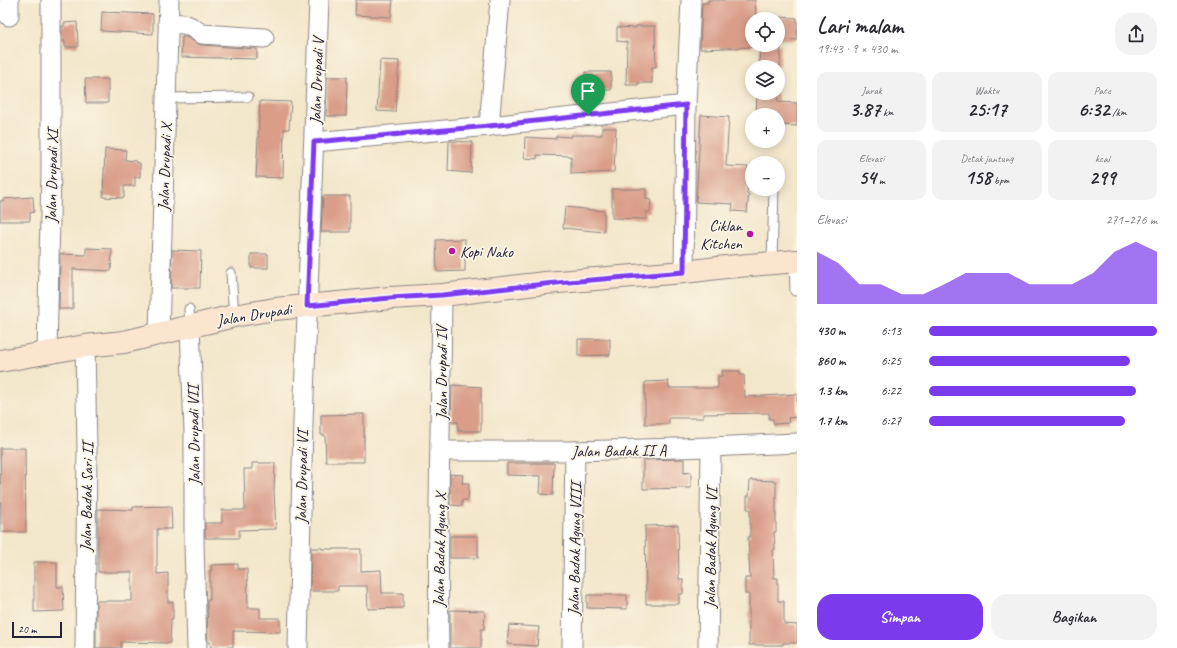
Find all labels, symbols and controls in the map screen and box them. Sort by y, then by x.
map controls [745,12,785,196]
button: locate [745,12,785,52]
text: Lari malam [817,12,903,40]
button: share [1115,13,1157,55]
street label: Jalan Drupadi V [305,34,329,126]
text: 19:43 · 9 × 430 m [817,41,898,57]
button: layers [745,60,785,100]
pin [571,74,605,115]
icon: arrive [577,80,599,102]
text: Jarak [861,83,882,97]
text: Waktu [975,83,999,97]
text: Pace [1094,83,1111,97]
text: 3.87 [850,97,880,122]
text: 25:17 [967,97,1007,122]
text: 6:32 [1078,97,1110,122]
text: km [880,105,894,119]
text: /km [1110,105,1127,119]
button: + [745,108,785,148]
street label: Jalan Drupadi X [153,120,177,212]
street label: Jalan Drupadi XI [41,125,63,224]
text: Elevasi [859,151,884,165]
text: Detak jantung [960,151,1014,165]
text: kcal [1095,151,1110,165]
button: − [745,156,785,196]
text: 54 [858,165,876,190]
text: 158 [965,165,991,190]
text: 299 [1089,165,1116,190]
text: m [876,173,885,187]
text: bpm [991,173,1009,187]
text: Elevasi [817,212,847,228]
text: 271–276 m [1106,212,1157,228]
place label: Ciklan Kitchen [700,216,743,254]
marker: Ciklan Kitchen [745,229,755,239]
place label: Kopi Nako [460,242,514,262]
marker: Kopi Nako [447,246,457,256]
street label: Jalan Drupadi [214,299,295,331]
street label: Jalan Drupadi IV [432,323,452,421]
text: 430 m [817,323,845,339]
text: 6:13 [881,323,901,339]
text: 860 m [817,353,845,369]
text: 6:25 [881,353,901,369]
street label: Jalan Drupadi VII [183,381,205,486]
text: 1.3 km [817,383,847,399]
text: 6:22 [881,383,901,399]
text: 1.7 km [817,413,847,429]
text: 6:27 [881,413,901,429]
street label: Jalan Drupadi VI [291,427,313,525]
street label: Jalan Badak Sari II [76,439,98,553]
street label: Jalan Badak II A [570,440,667,462]
street label: Jalan Badak Agung VIII [564,479,586,617]
street label: Jalan Badak Agung VI [700,484,722,609]
street label: Jalan Badak Agung X [429,490,451,608]
button: Simpan [817,594,983,640]
button: Bagikan [991,594,1157,640]
scale bar [12,620,62,639]
text: 20 m [18,622,37,636]

